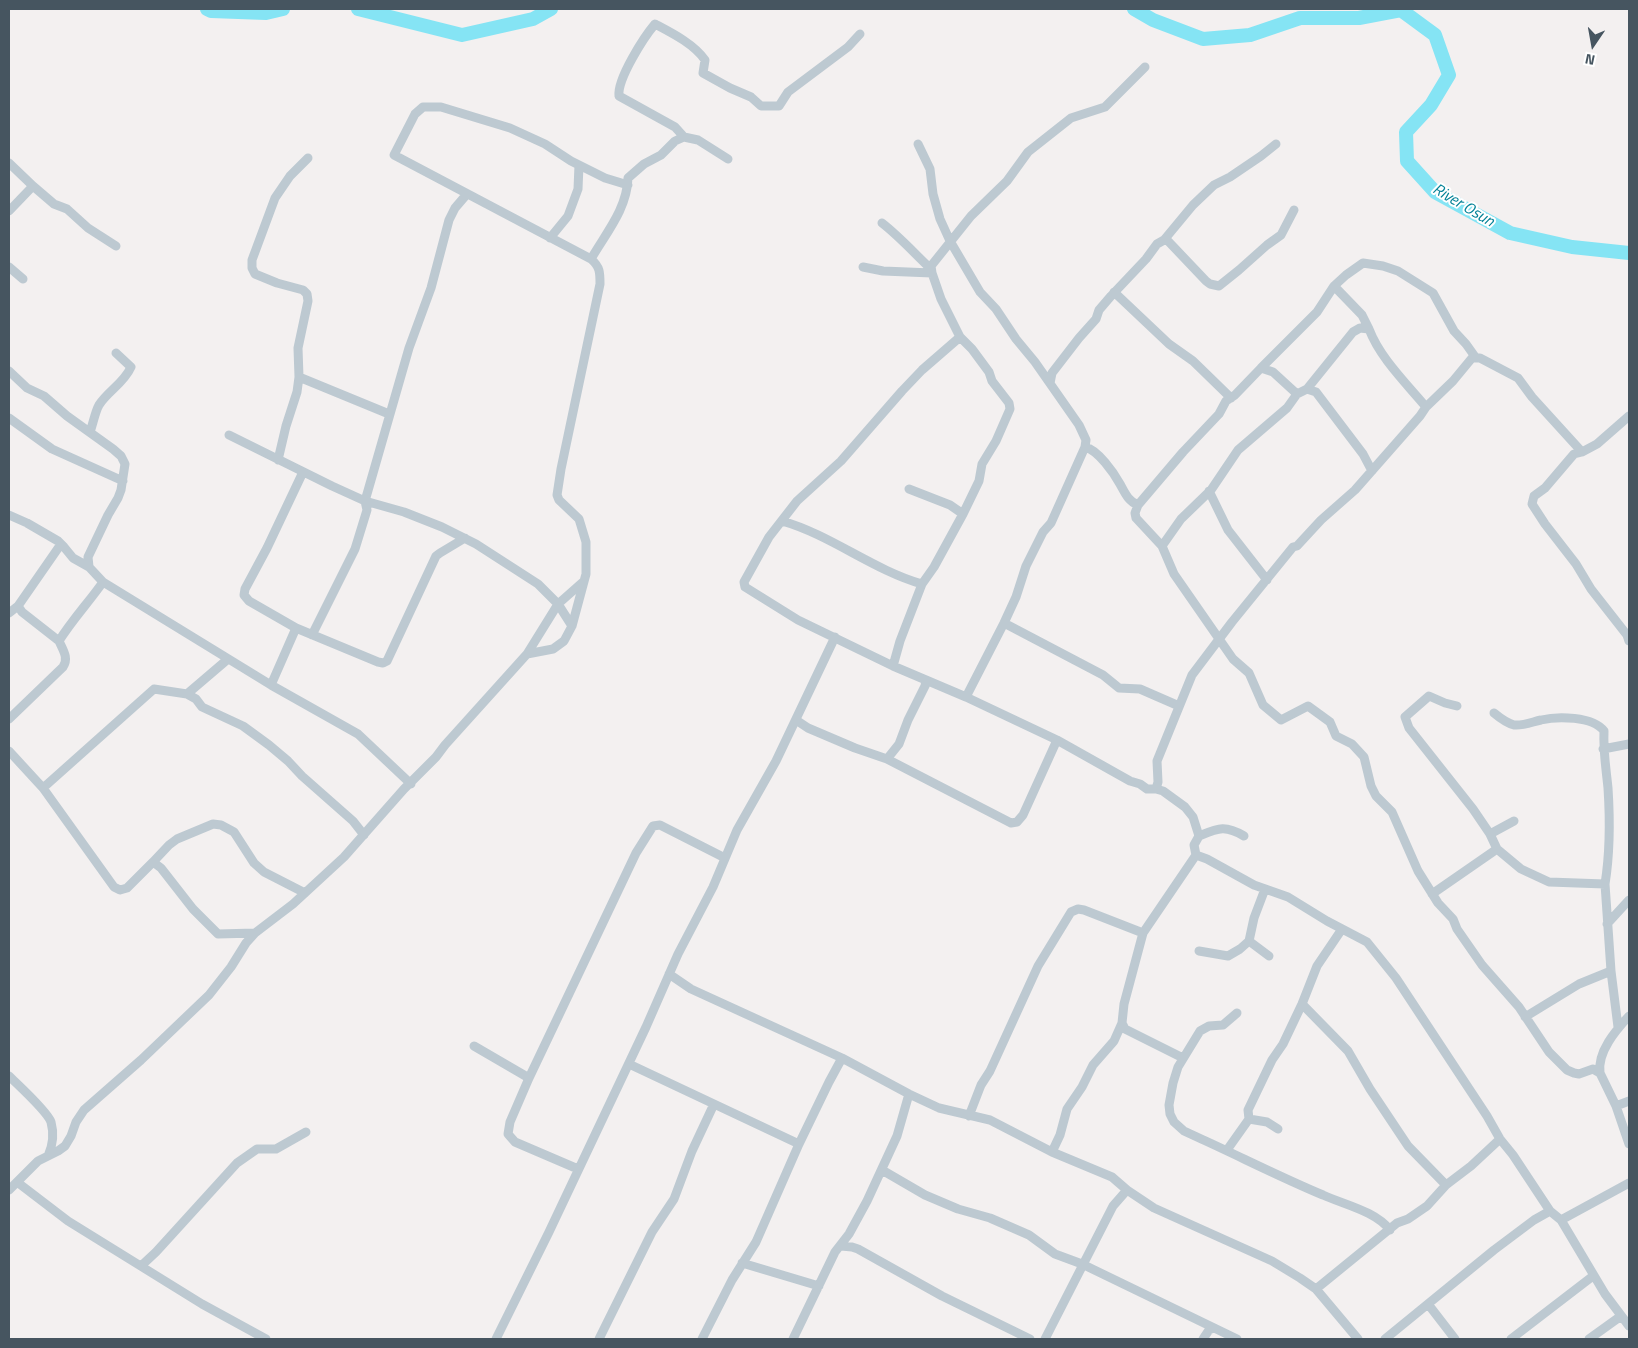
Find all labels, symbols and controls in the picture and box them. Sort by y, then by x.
north arrow [1568,20,1618,70]
text: N [1583,49,1597,71]
water label: River Osun [1429,180,1497,232]

